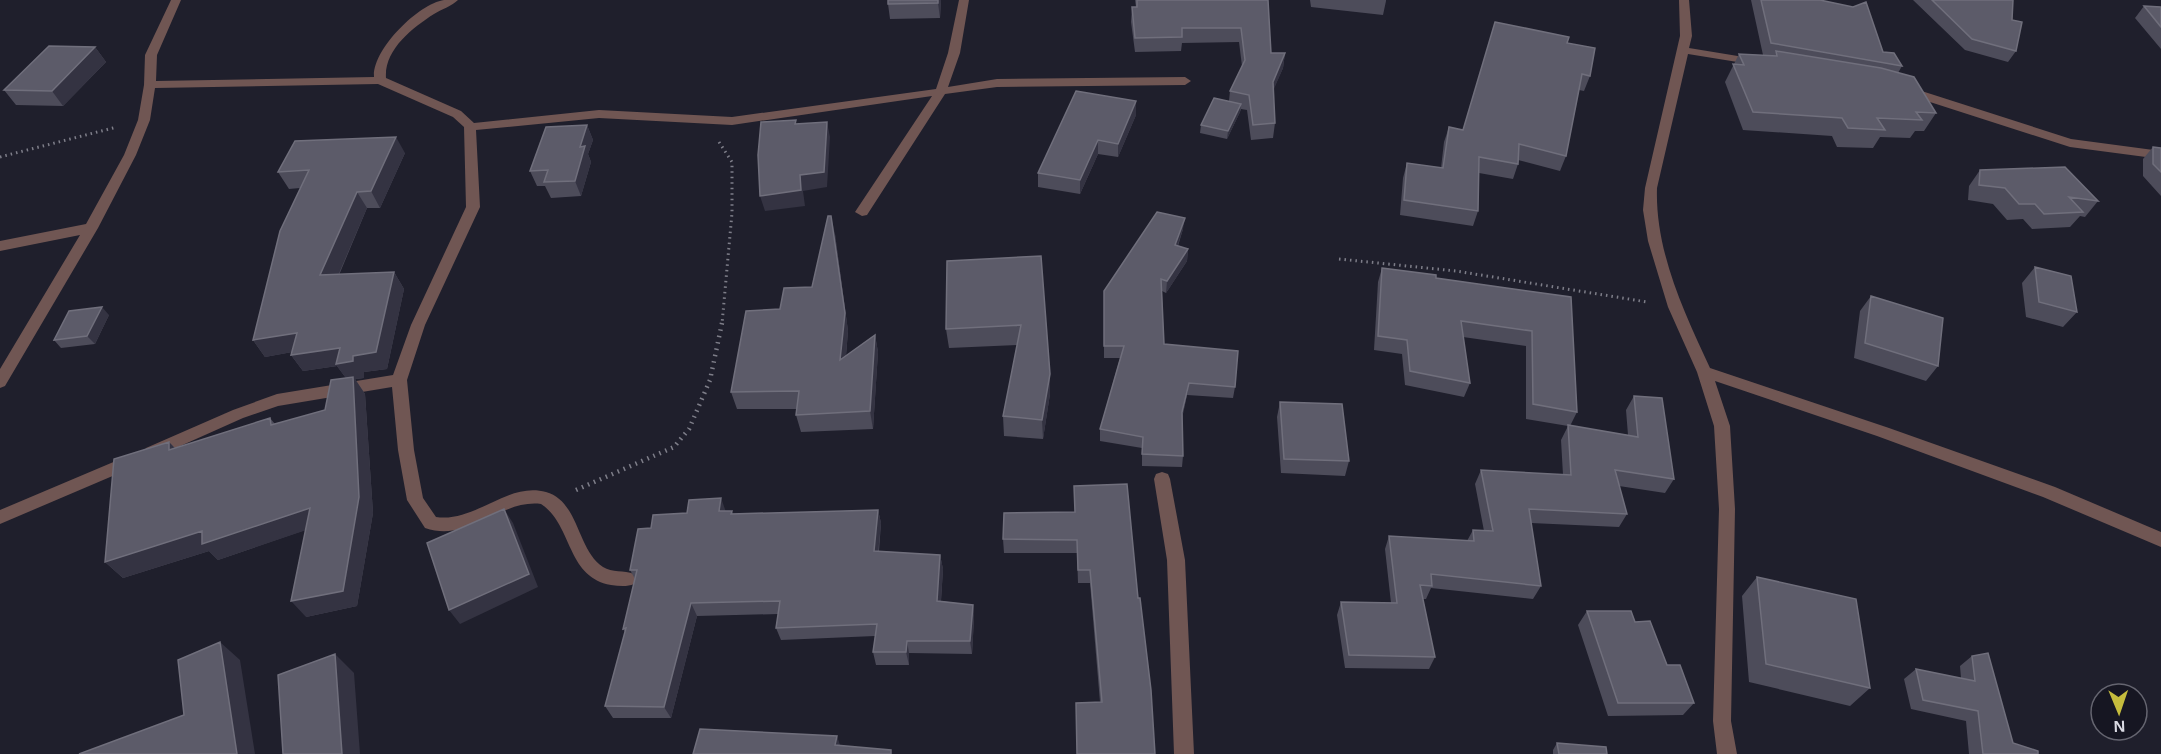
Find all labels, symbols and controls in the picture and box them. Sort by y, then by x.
north arrow [2089,682,2149,742]
text: N [2113,718,2126,735]

